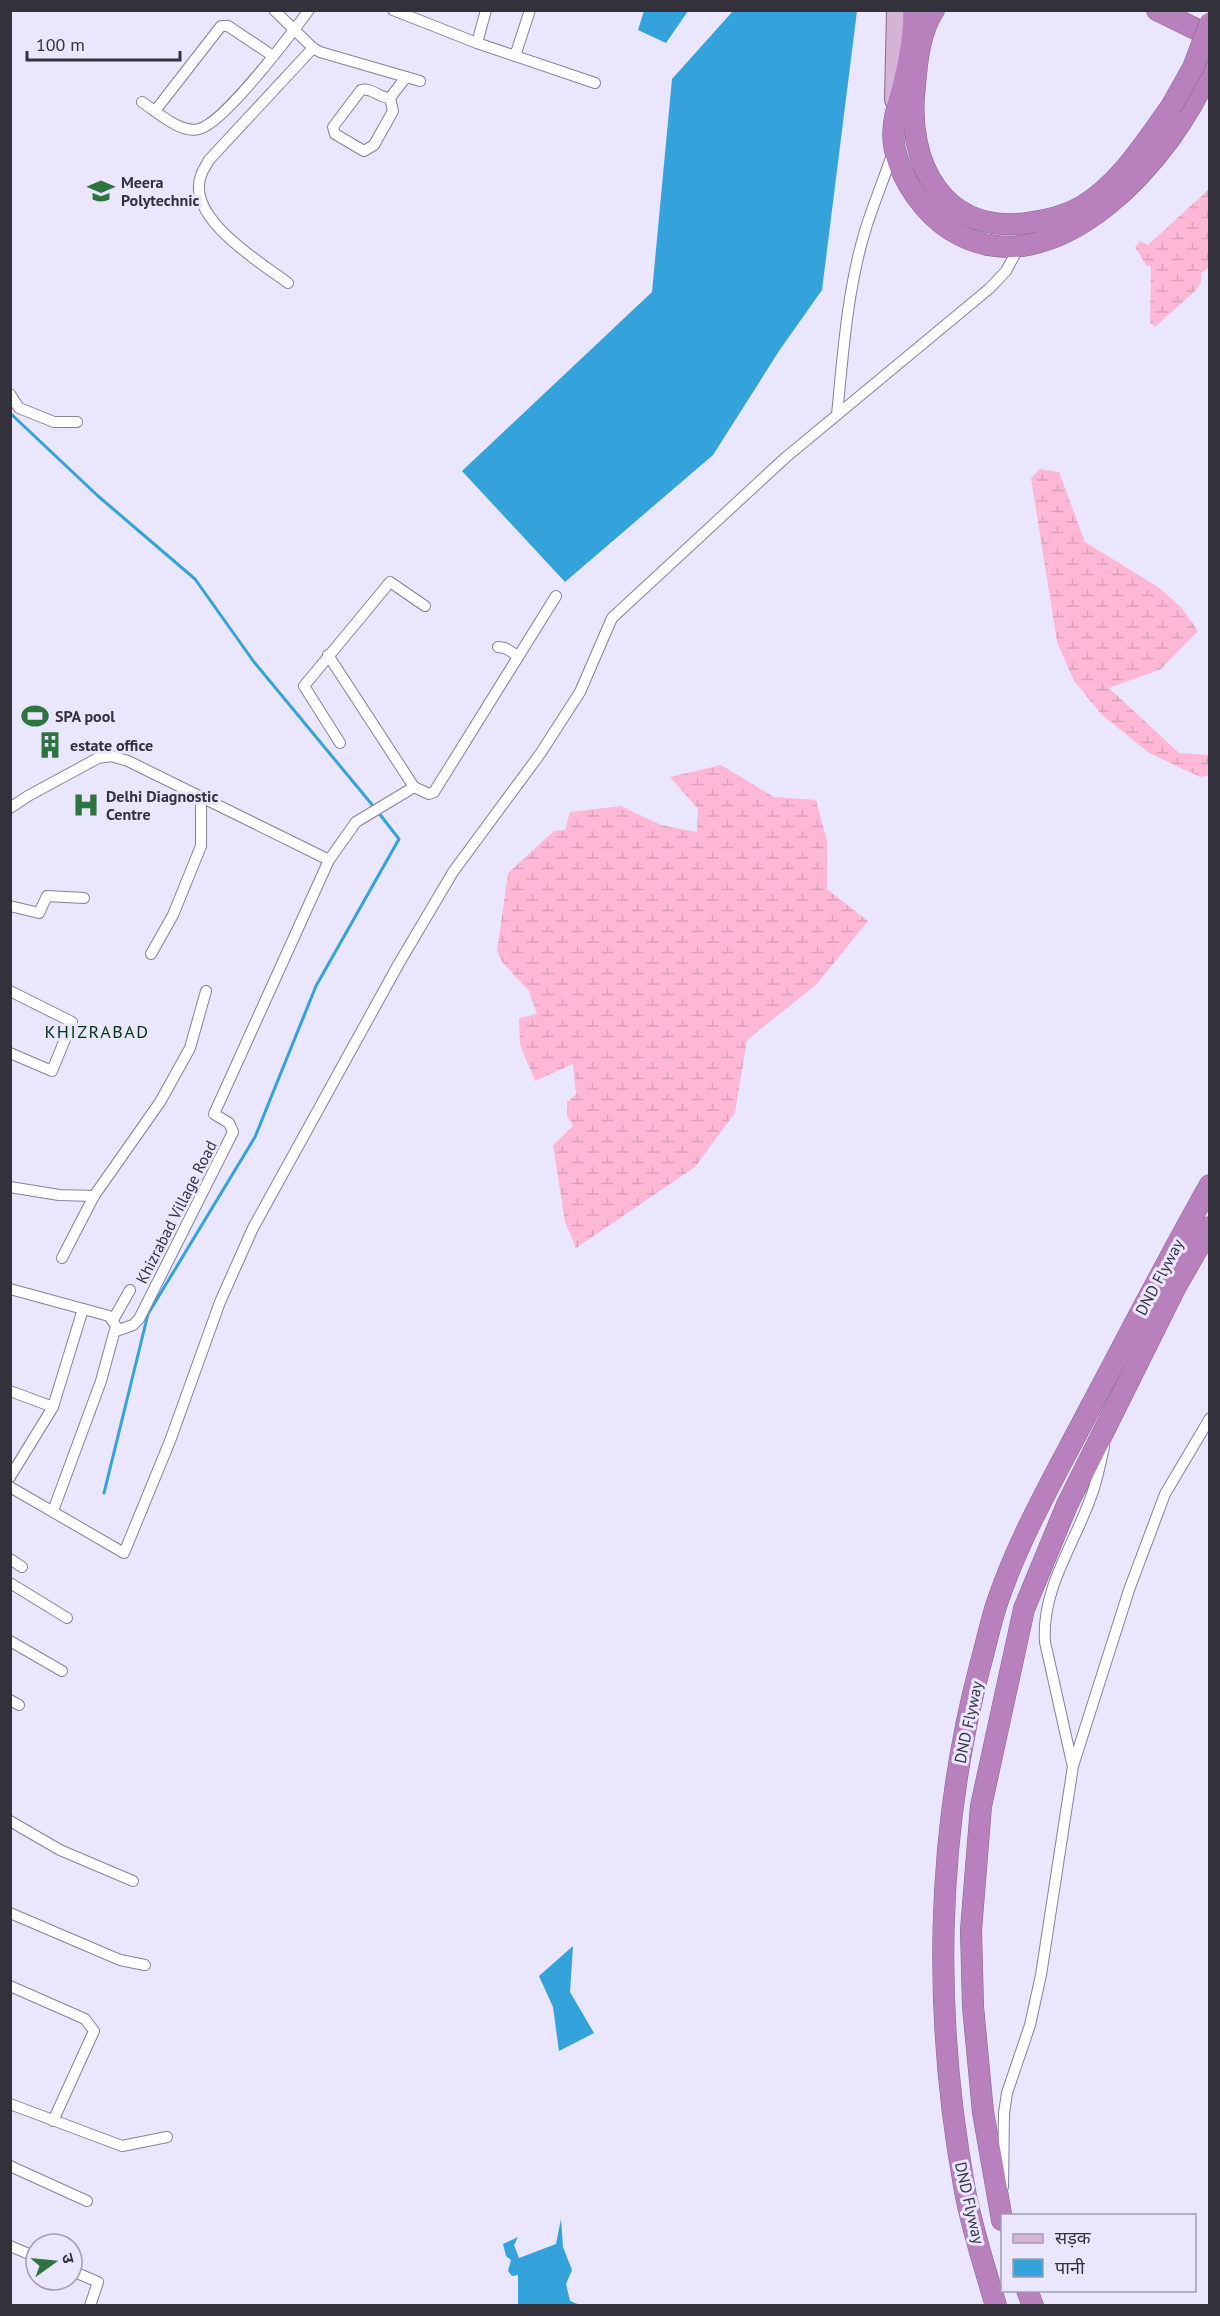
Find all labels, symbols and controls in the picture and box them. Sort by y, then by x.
scale bar [27,24,180,62]
text: 100 m [36,33,85,56]
place label: Meera Polytechnic [121,172,199,210]
school or university icon: Meera Polytechnic [86,176,116,206]
sports icon: SPA pool [20,701,50,731]
place label: SPA pool [55,706,115,726]
building icon: estate office [35,730,65,760]
place label: estate office [70,735,153,755]
place label: Delhi Diagnostic Centre [106,786,218,824]
hospital icon: Delhi Diagnostic Centre [71,790,101,820]
district label: KHIZRABAD [44,1020,150,1043]
street label: Khizrabad Village Road [131,1137,221,1287]
street label: DND Flyway [1131,1235,1188,1319]
street label: DND Flyway [950,1678,987,1765]
street label: DND Flyway [951,2160,989,2247]
legend [1001,2214,1196,2292]
text: सड़क [1055,2226,1092,2249]
north arrow [24,2232,84,2292]
text: उ [58,2251,80,2266]
text: पानी [1055,2256,1085,2279]

